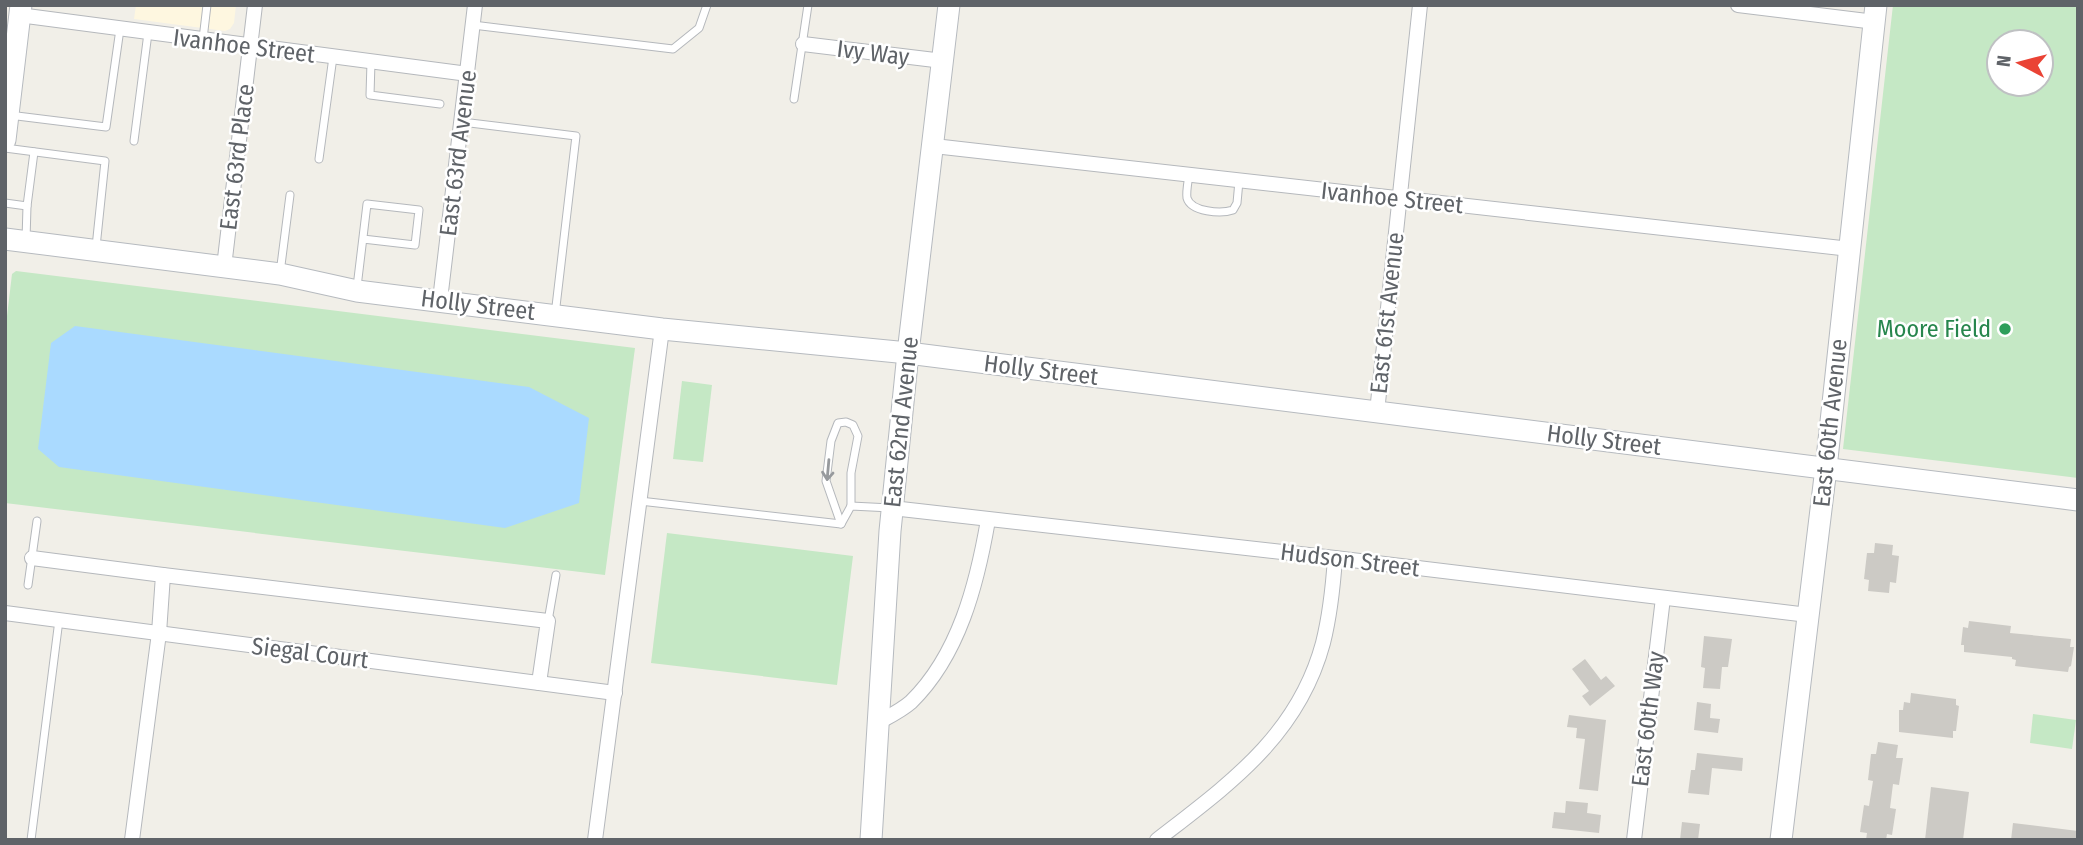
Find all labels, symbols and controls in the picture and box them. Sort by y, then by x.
street label: Ivanhoe Street [171,23,317,69]
north arrow [1985,28,2055,98]
street label: Ivy Way [835,35,911,71]
text: N [1992,54,2016,68]
street label: East 63rd Avenue [434,68,482,238]
street label: East 63rd Place [214,82,260,232]
street label: Ivanhoe Street [1320,177,1465,219]
street label: East 61st Avenue [1365,231,1409,395]
street label: Holly Street [419,284,537,326]
place label: Moore Field [1877,315,1991,343]
marker: Moore Field [1997,321,2013,337]
street label: East 62nd Avenue [878,335,924,509]
street label: East 60th Avenue [1807,338,1853,508]
street label: Holly Street [982,349,1100,391]
street label: Holly Street [1545,419,1663,461]
one-way arrow [821,458,834,481]
street label: Hudson Street [1279,538,1421,582]
street label: Siegal Court [250,632,370,674]
street label: East 60th Way [1626,649,1670,788]

